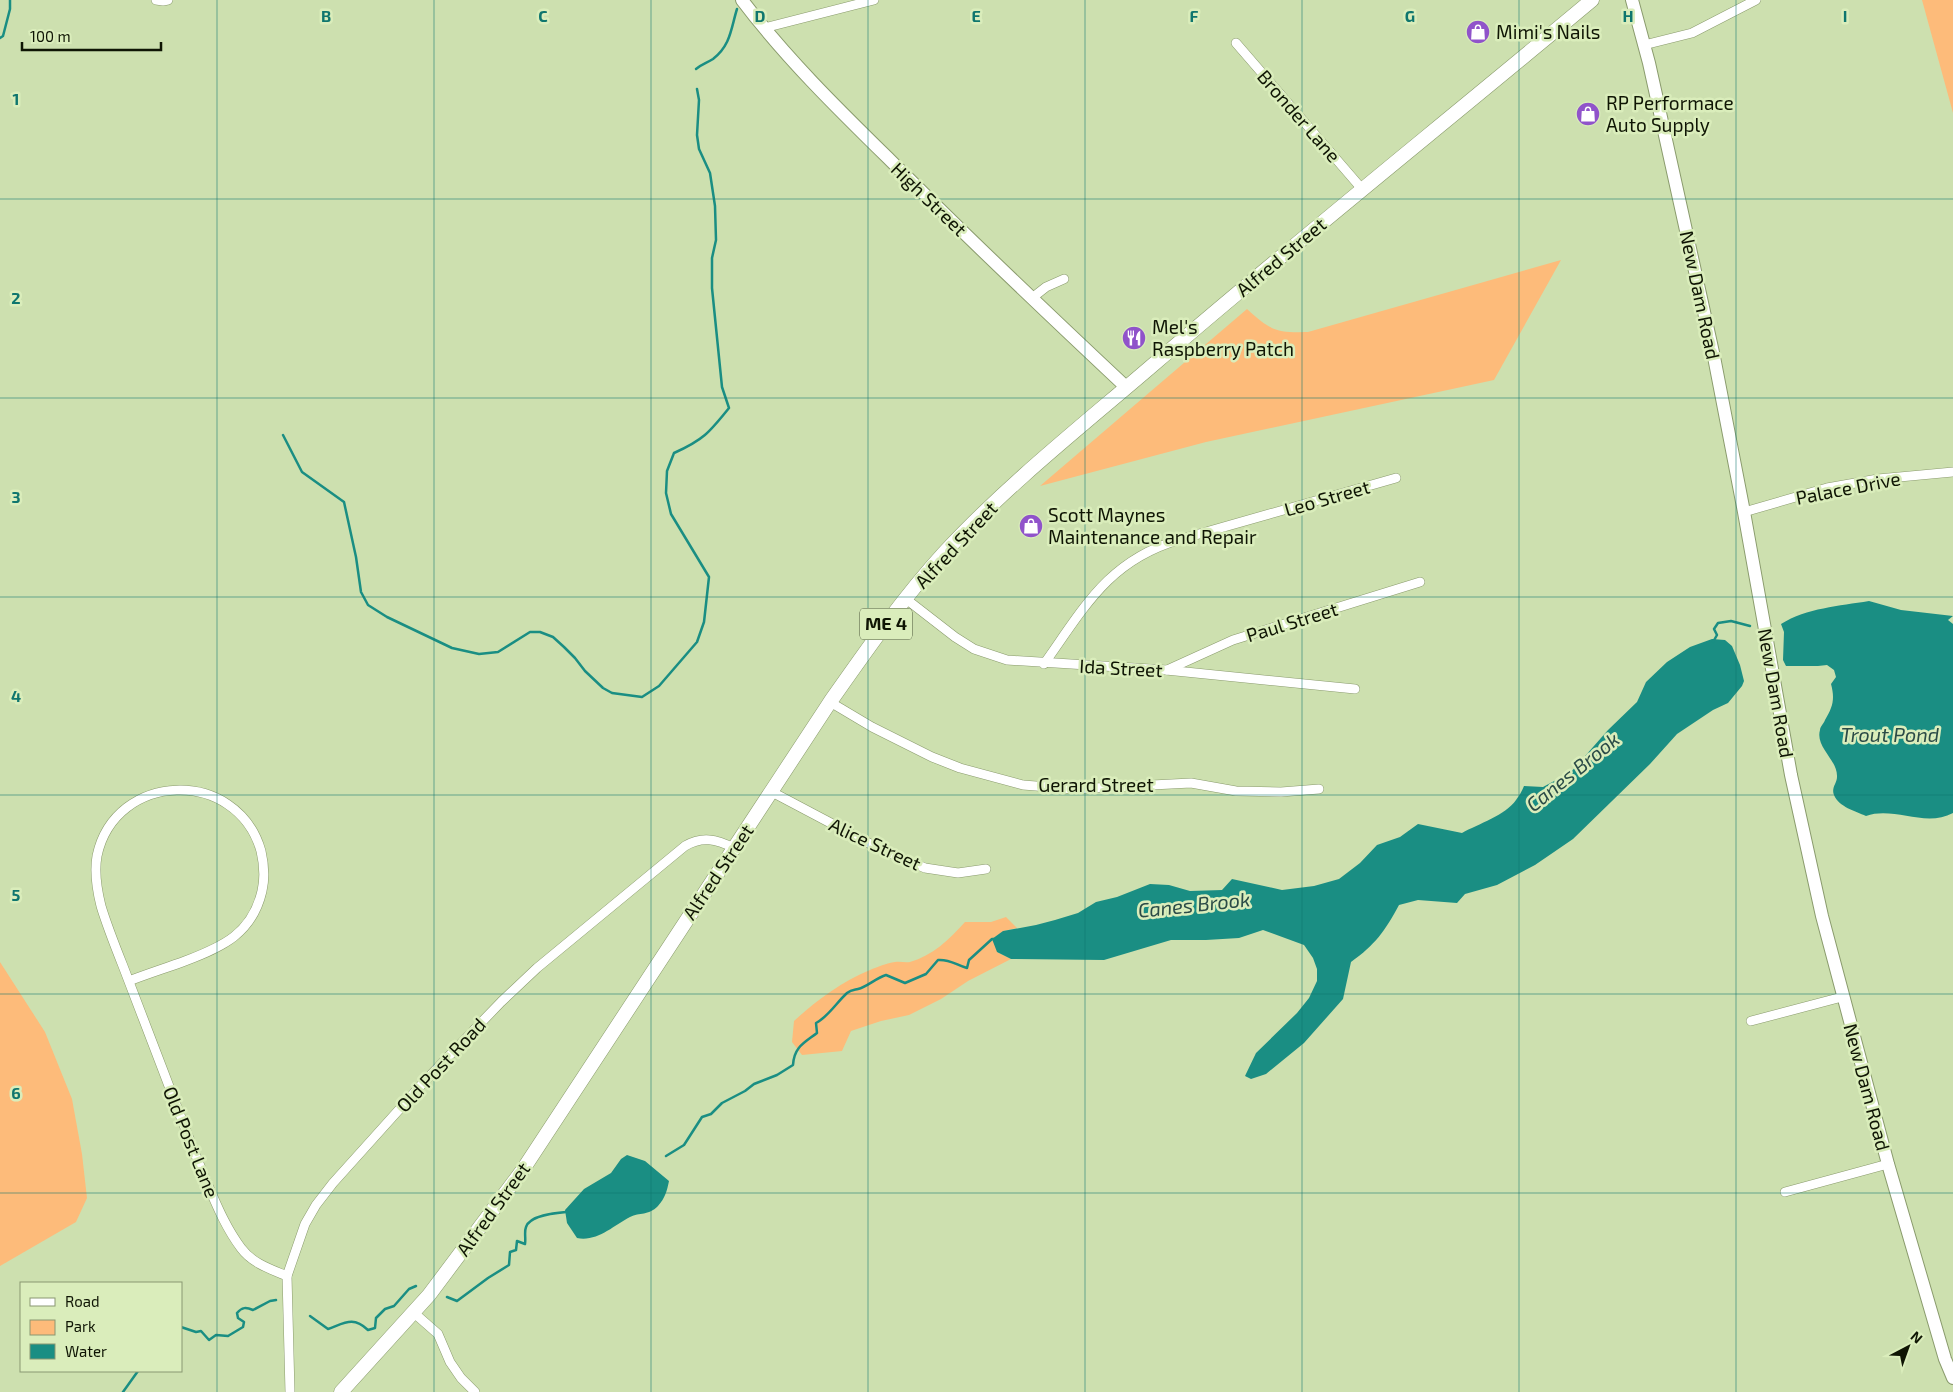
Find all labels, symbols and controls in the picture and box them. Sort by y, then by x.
text: B [321,6,331,25]
text: C [538,6,548,25]
text: D [755,6,766,25]
text: E [971,6,981,25]
text: F [1190,6,1199,25]
text: G [1405,6,1415,25]
text: H [1622,6,1634,25]
text: I [1843,6,1847,25]
shop icon: Mimi's Nails [1465,19,1491,45]
scale bar [22,20,161,52]
place label: Mimi's Nails [1496,20,1600,43]
text: 100 m [30,27,71,45]
street label: Bronder Lane [1253,65,1346,167]
text: 1 [13,89,19,108]
place label: RP Performace Auto Supply [1606,91,1734,136]
shop icon: RP Performace Auto Supply [1575,101,1601,127]
street label: High Street [887,157,972,240]
street label: Alfred Street [1231,212,1330,301]
street label: New Dam Road [1676,229,1725,361]
text: 2 [11,288,21,307]
place label: Mel's Raspberry Patch [1152,315,1294,360]
restaurant icon: Mel's Raspberry Patch [1121,325,1147,351]
street label: Palace Drive [1794,466,1902,509]
street label: Leo Street [1282,474,1372,521]
text: 3 [11,487,21,506]
street label: Alfred Street [910,497,1002,593]
place label: Scott Maynes Maintenance and Repair [1048,503,1257,548]
shop icon: Scott Maynes Maintenance and Repair [1018,513,1044,539]
street label: Paul Street [1243,597,1340,646]
road number: ME 4 [860,608,912,640]
street label: New Dam Road [1754,627,1799,759]
street label: Ida Street [1079,654,1163,681]
text: 4 [11,686,21,705]
water label: Trout Pond [1841,722,1940,746]
water label: Canes Brook [1521,726,1624,816]
street label: Gerard Street [1038,773,1154,796]
street label: Alice Street [826,812,925,875]
street label: Alfred Street [677,820,758,924]
text: 5 [12,885,21,904]
water label: Canes Brook [1137,886,1251,922]
street label: Old Post Road [391,1013,490,1116]
street label: New Dam Road [1839,1021,1896,1153]
text: 6 [11,1083,21,1102]
street label: Old Post Lane [159,1083,224,1201]
street label: Alfred Street [451,1157,534,1260]
legend [20,1282,182,1372]
text: Road [65,1292,100,1310]
text: Park [65,1317,96,1335]
north arrow [1883,1322,1933,1372]
text: N [1907,1327,1926,1347]
text: Water [65,1342,107,1360]

